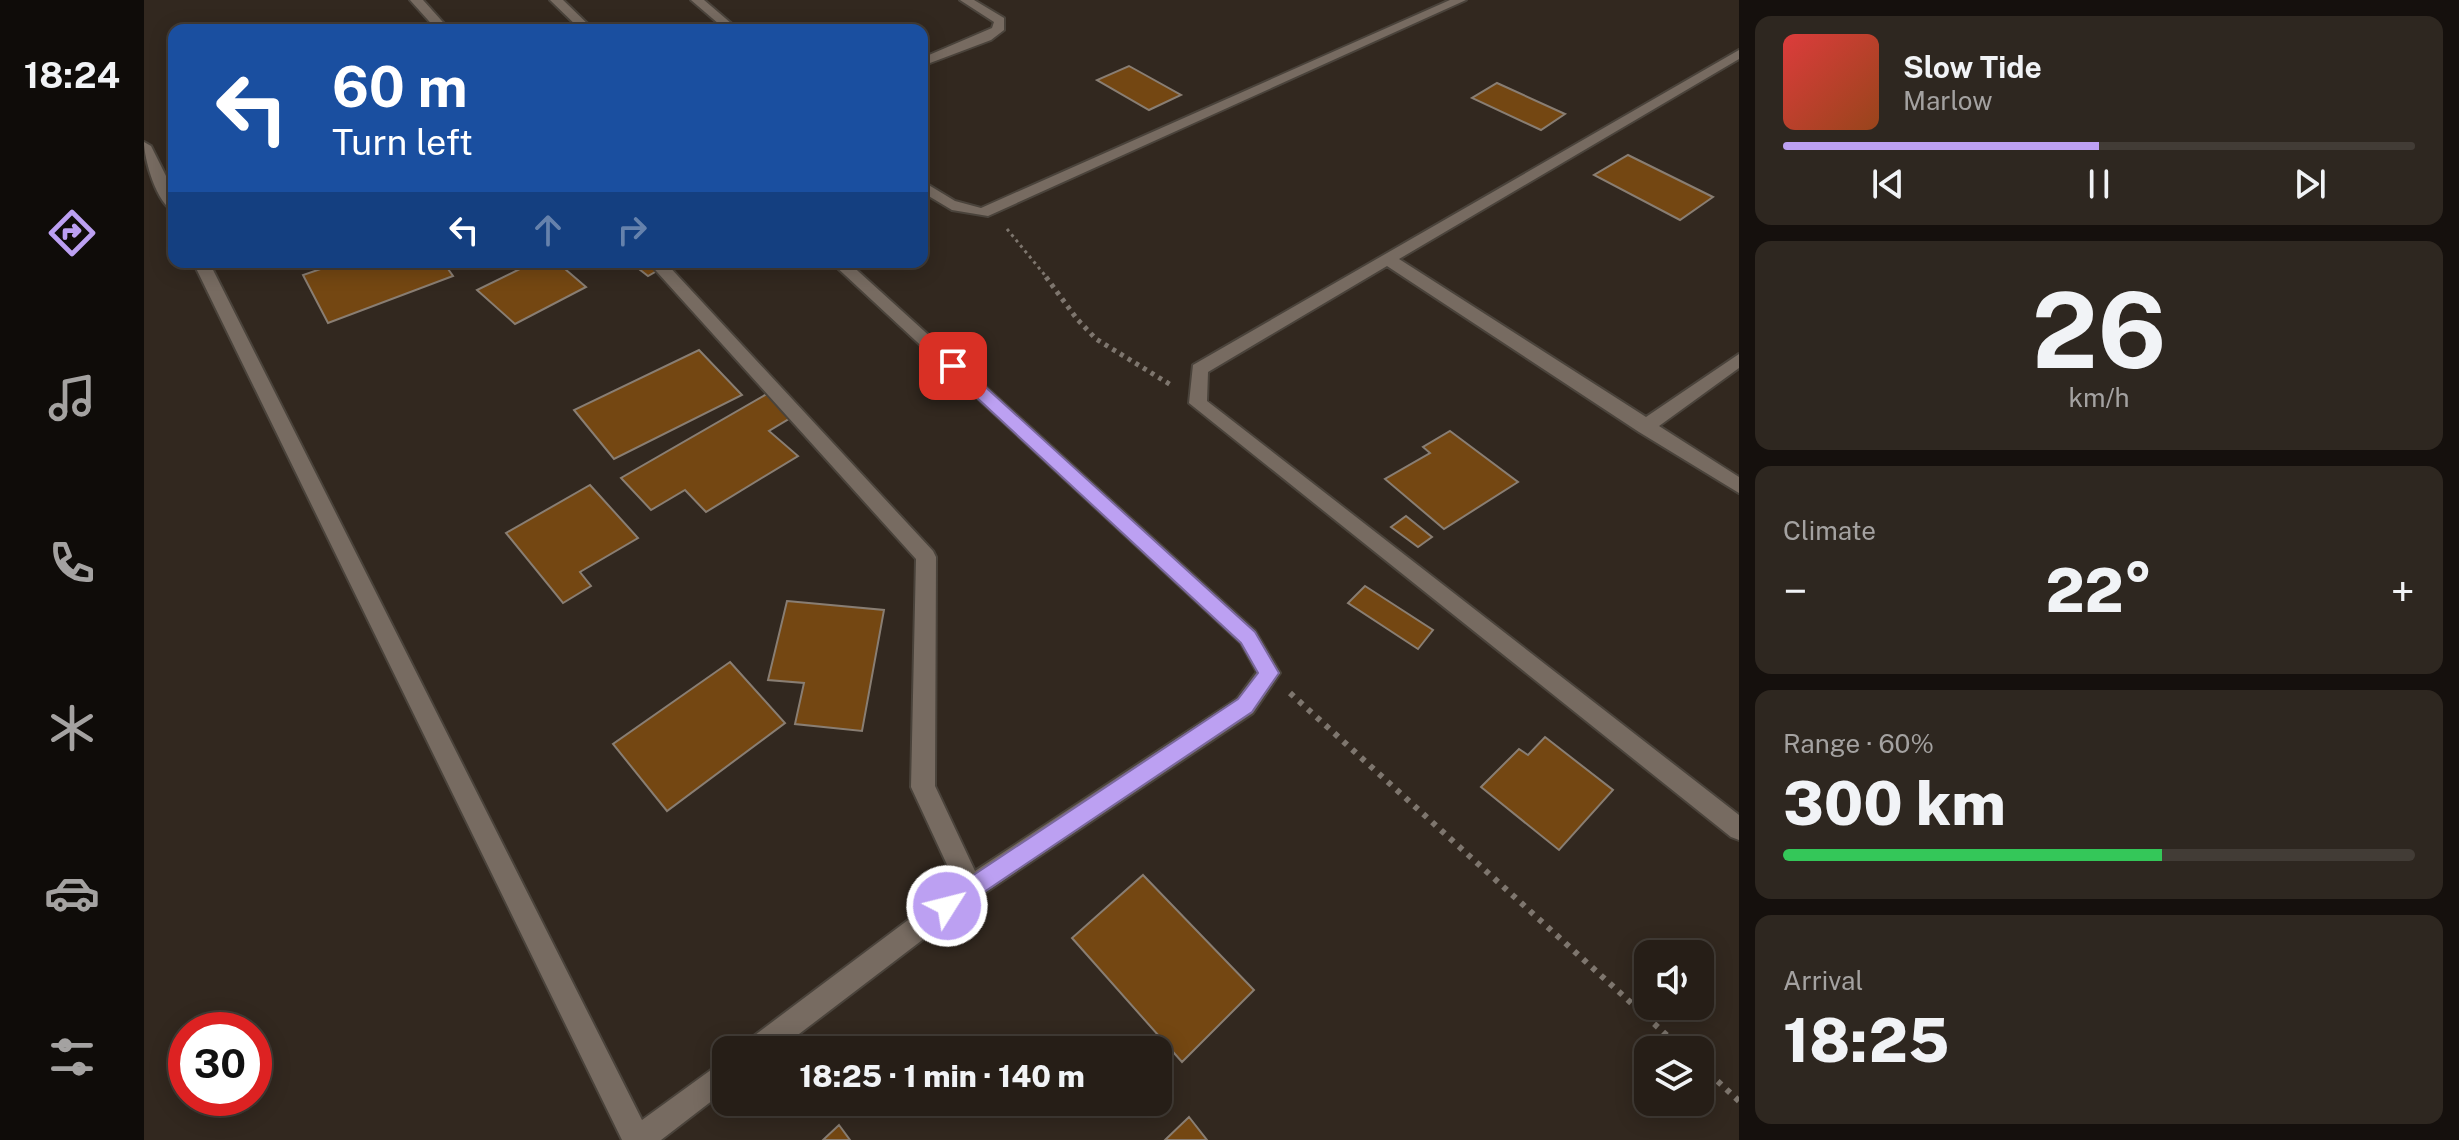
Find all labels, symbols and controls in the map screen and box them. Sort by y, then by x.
text: Slow Tide [1903,49,2042,85]
text: 18:24 [24,54,120,96]
text: 60 m [332,54,468,120]
icon: left [200,56,304,160]
text: Marlow [1903,85,1993,116]
text: Turn left [332,121,473,163]
icon: previous [1866,162,1910,206]
icon: pause [2077,162,2121,206]
icon: next [2288,162,2332,206]
icon: directions [44,205,100,261]
icon: left [442,208,486,252]
icon: ahead [526,208,570,252]
icon: right [610,208,654,252]
text: 26 [2032,269,2166,391]
pin [919,332,987,400]
icon: arrive [931,344,975,388]
icon: music [44,370,100,426]
text: km/h [2068,382,2130,413]
text: Climate [1783,515,1876,546]
icon: phone [44,535,100,591]
text: 22° [2045,555,2153,626]
text: − [1783,565,1807,617]
text: + [2391,565,2415,617]
icon: climate [44,700,100,756]
text: Range · 60% [1783,728,1934,759]
text: 300 km [1783,768,2006,839]
position arrow [905,864,989,948]
icon: car [44,865,100,921]
map controls [1634,940,1714,1116]
button: sound [1634,940,1714,1020]
text: Arrival [1783,965,1863,996]
text: 18:25 [1783,1005,1949,1076]
speed limit sign: 30 [168,1012,272,1116]
icon: filters [44,1029,100,1085]
button: layers [1634,1036,1714,1116]
text: 18:25 · 1 min · 140 m [799,1058,1085,1094]

